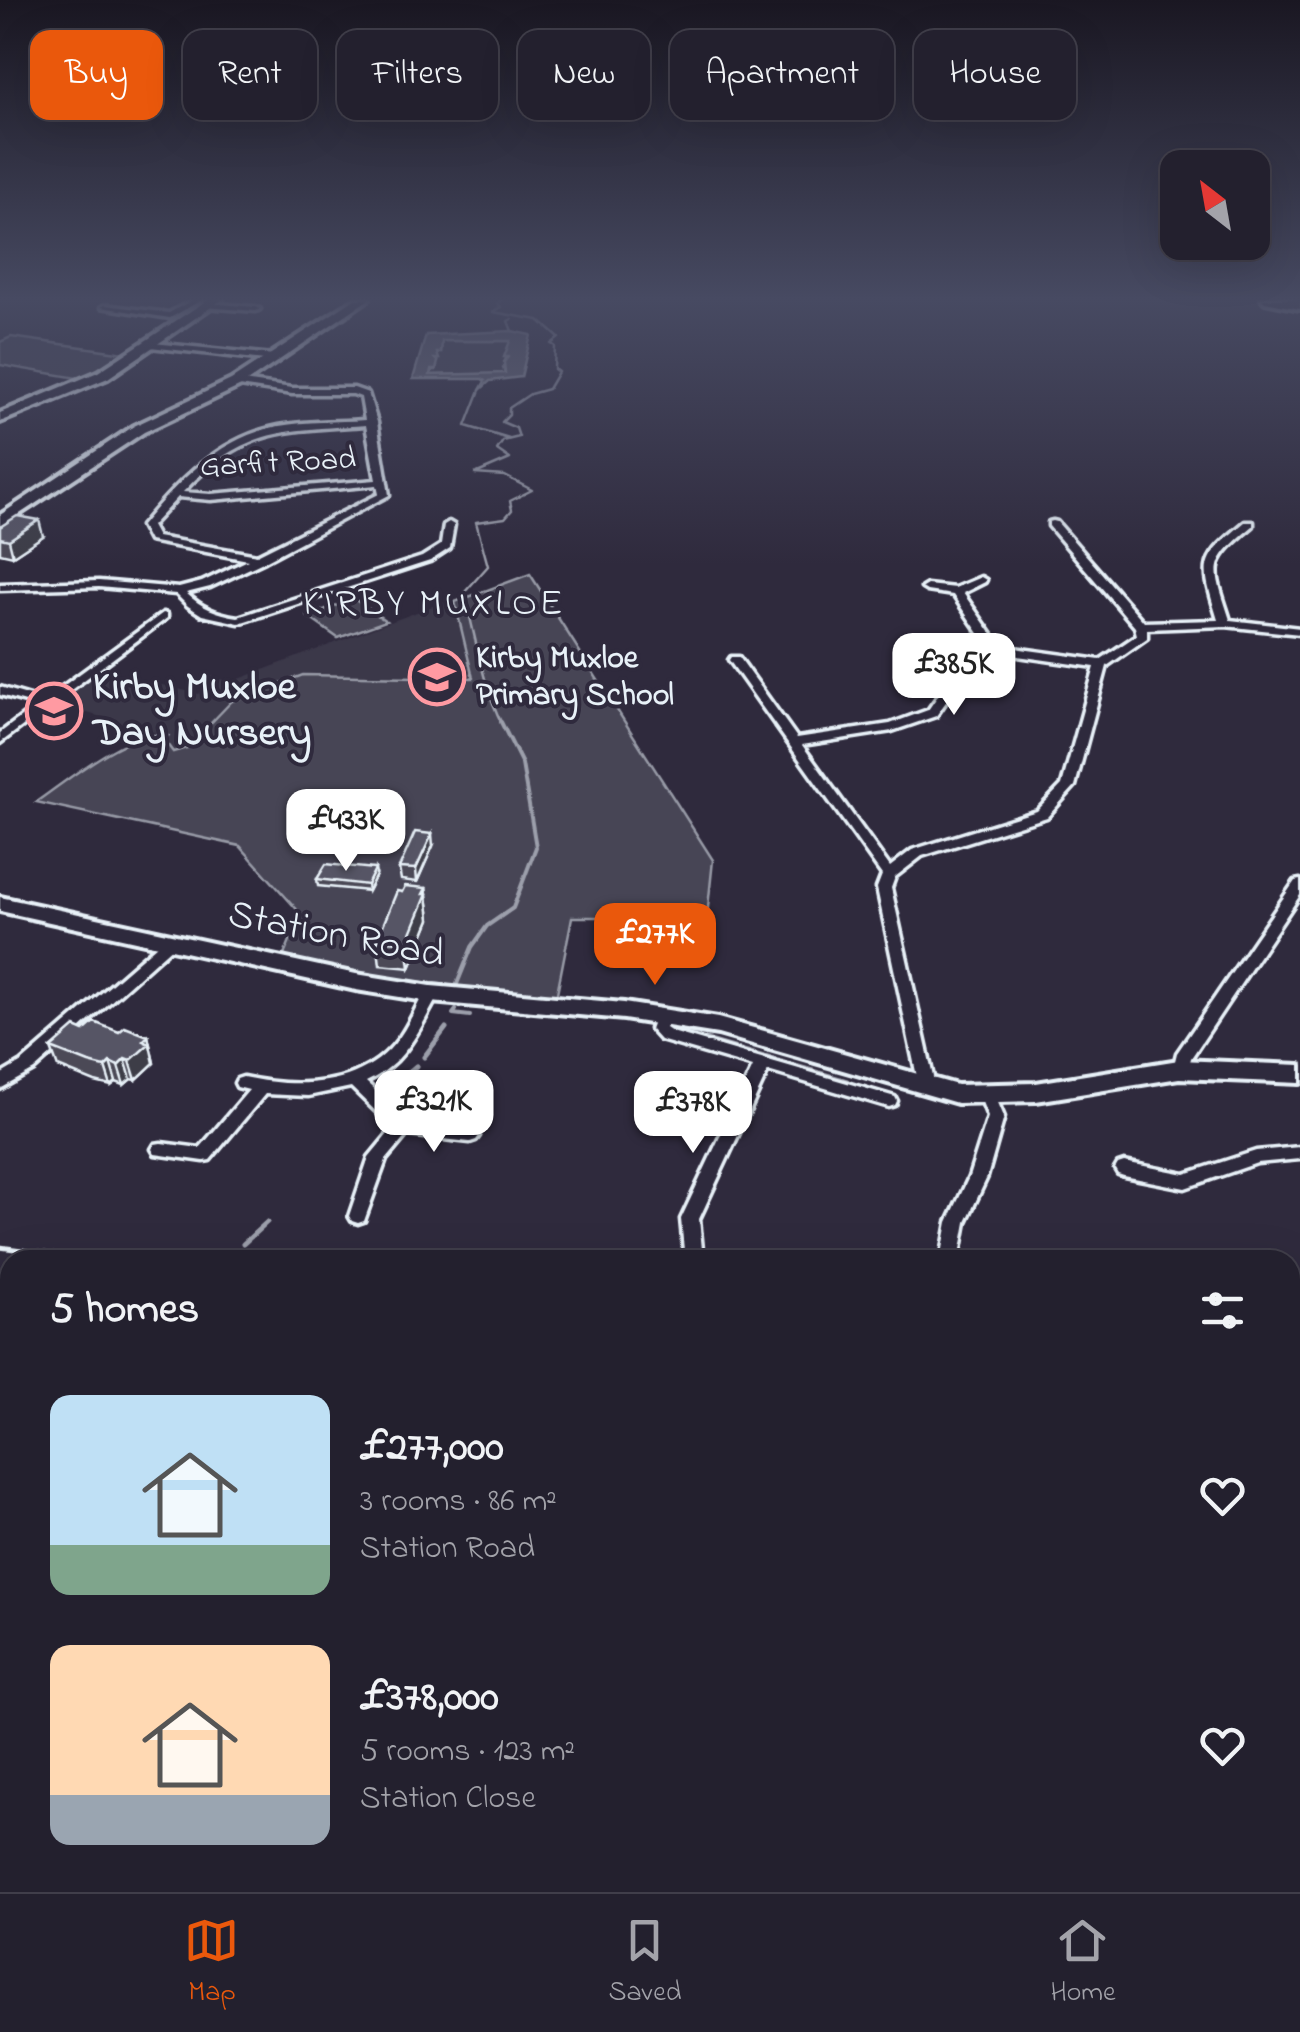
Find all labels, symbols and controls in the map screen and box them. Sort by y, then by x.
chip: Buy [30,30,163,120]
chip: Rent [183,30,317,120]
chip: Filters [337,30,498,120]
chip: New [518,30,650,120]
chip: Apartment [670,30,894,120]
chip: House [914,30,1076,120]
north arrow [1160,150,1270,260]
map controls [1160,150,1270,260]
street label: Garfit Road [199,436,357,492]
district label: KIRBY MUXLOE [303,577,565,633]
pin: £385K [884,633,1024,718]
place label: Kirby Muxloe Primary School [476,636,674,721]
text: £385K [914,642,994,689]
school or university icon: Kirby Muxloe Primary School [407,647,467,707]
place label: Kirby Muxloe Day Nursery [91,659,311,764]
school or university icon: Kirby Muxloe Day Nursery [24,681,84,741]
pin: £433K [276,789,416,874]
text: £433K [308,798,384,845]
street label: Station Road [223,886,449,986]
pin: £277K [585,903,725,988]
text: £277K [616,912,694,959]
pin: £321K [364,1070,504,1155]
pin: £378K [623,1071,763,1156]
text: £321K [396,1079,472,1126]
text: £378K [656,1080,730,1127]
text: 5 homes [50,1280,199,1341]
icon: filters [1195,1283,1250,1338]
text: £277,000 [360,1418,504,1479]
icon: home [130,1435,250,1555]
icon: heart [1195,1468,1250,1523]
text: 3 rooms · 86 m² [360,1479,557,1526]
text: Station Road [360,1526,535,1573]
text: £378,000 [360,1668,499,1729]
icon: home [130,1685,250,1805]
icon: heart [1195,1718,1250,1773]
text: 5 rooms · 123 m² [360,1729,575,1776]
text: Station Close [360,1776,536,1823]
tab: Map [184,1913,239,2014]
tab: Saved [608,1913,681,2014]
tab: Home [1050,1913,1116,2014]

